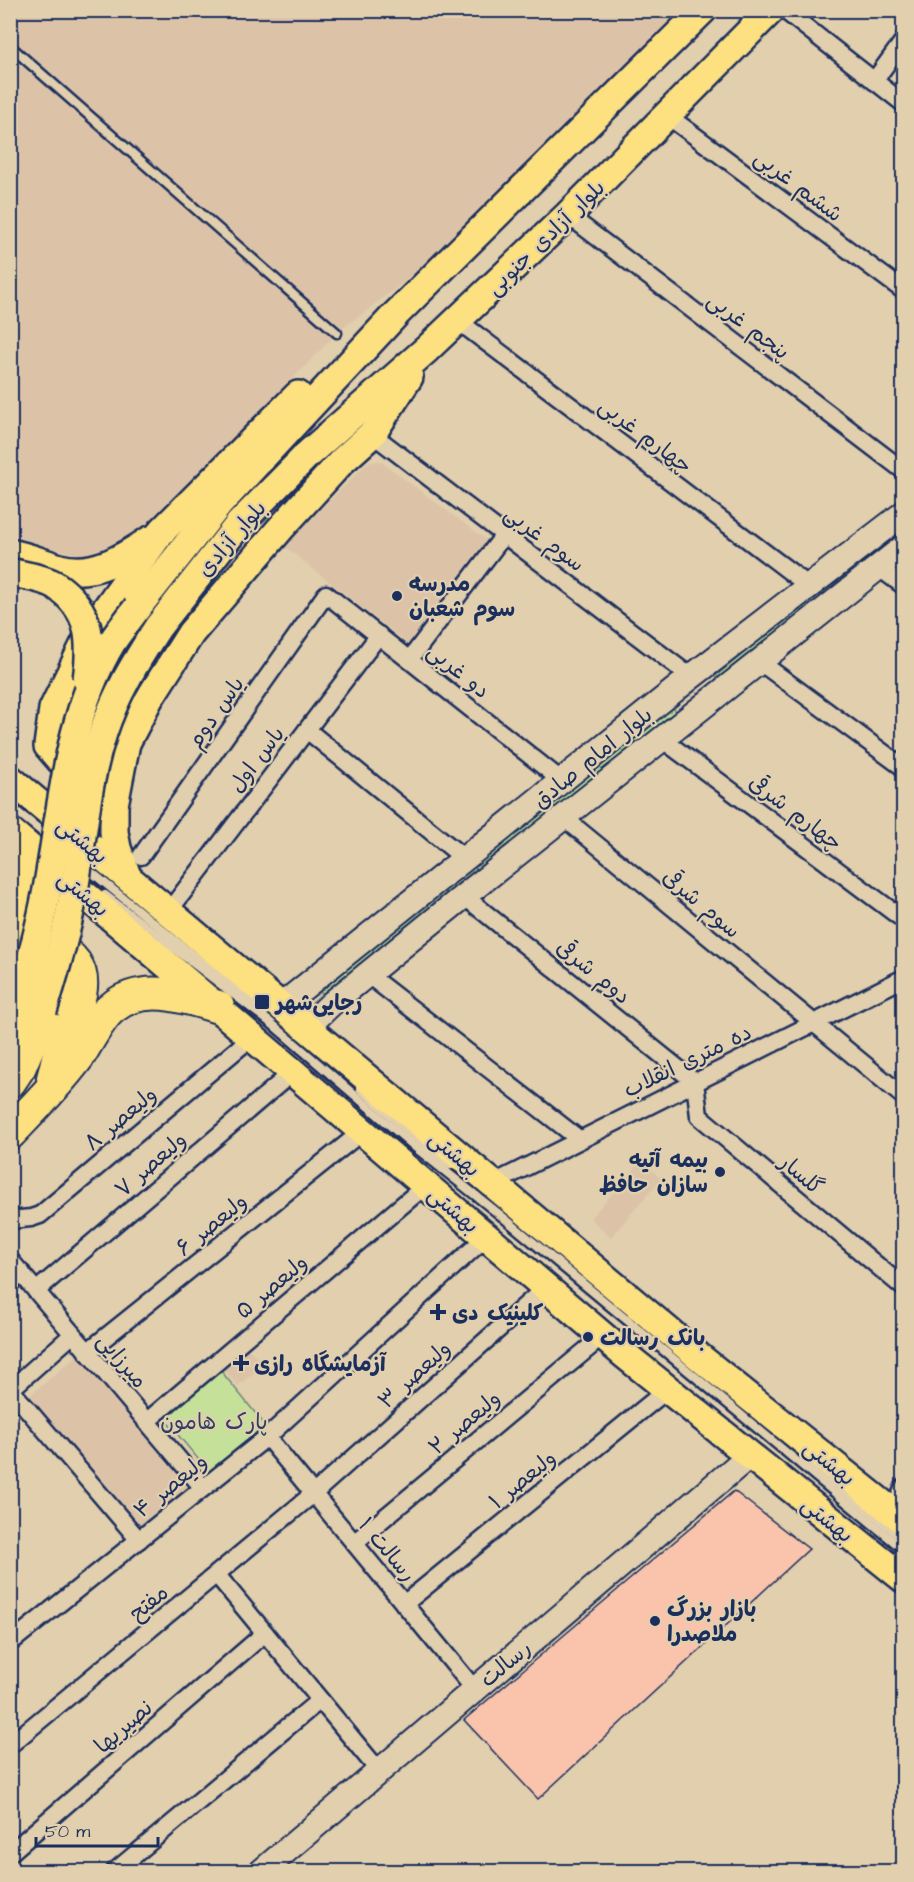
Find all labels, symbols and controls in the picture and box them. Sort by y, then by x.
street label: ششم غربی [747,143,849,230]
street label: بلوار آزادی جنوبی [480,173,613,303]
street label: پنجم غربی [700,285,796,368]
street label: چهارم غربی [592,391,698,482]
street label: بلوار آزادی [190,494,274,584]
street label: سوم غربی [497,499,591,581]
place label: مدرسه سوم شعبان [409,569,515,626]
marker: مدرسه سوم شعبان [390,589,404,603]
street label: دو غربی [420,636,496,706]
street label: یاس دوم [180,671,253,756]
street label: بلوار امام صادق [526,700,660,816]
street label: یاس اول [222,720,293,800]
street label: چهارم شرقی [742,768,848,859]
street label: بهشتى [49,810,115,872]
street label: سوم شرقی [655,862,747,947]
street label: بهشتی [50,863,116,925]
street label: دوم شرقی [549,932,637,1013]
place label: رجایی‌شهر [274,988,362,1019]
marker: رجایی‌شهر [253,993,271,1011]
street label: ده متری انقلاب [618,1017,757,1106]
street label: ولیعصر ۸ [78,1080,164,1159]
street label: بهشتى [421,1123,487,1185]
street label: ولیعصر ۷ [108,1125,194,1205]
place label: بیمه آتیه سازان حافظ [599,1145,708,1201]
street label: گلسار [771,1146,830,1203]
marker: بیمه آتیه سازان حافظ [713,1165,727,1179]
street label: بهشتی [421,1179,485,1241]
street label: ولیعصر ۶ [169,1187,254,1264]
street label: ولیعصر ۵ [229,1248,315,1327]
place label: کلینیک دی [452,1298,544,1329]
marker: کلینیک دی [429,1303,447,1321]
place label: بانک رسالت [600,1323,705,1354]
street label: میرزایی [89,1326,154,1395]
marker: بانک رسالت [581,1330,595,1344]
street label: ولیعصر ۳ [372,1334,458,1416]
place label: آزمایشگاه رازی [254,1349,387,1380]
marker: آزمایشگاه رازی [232,1354,250,1372]
street label: ولیعصر ۲ [422,1384,508,1463]
park label: پارک هامون [160,1407,268,1438]
street label: بهشتى [796,1433,862,1494]
street label: ولیعصر ۱ [483,1443,563,1517]
street label: ولیعصر ۴ [127,1447,215,1526]
street label: بهشتی [794,1490,860,1551]
street label: رسالت ۱ [351,1511,423,1589]
street label: مفتح [123,1578,175,1629]
place label: بازار بزرگ ملاصدرا [667,1594,756,1650]
marker: بازار بزرگ ملاصدرا [648,1614,662,1628]
street label: رسالت [473,1633,539,1695]
street label: نصیریها [88,1693,160,1761]
scale bar [36,1810,158,1848]
text: 50 m [45,1819,90,1844]

